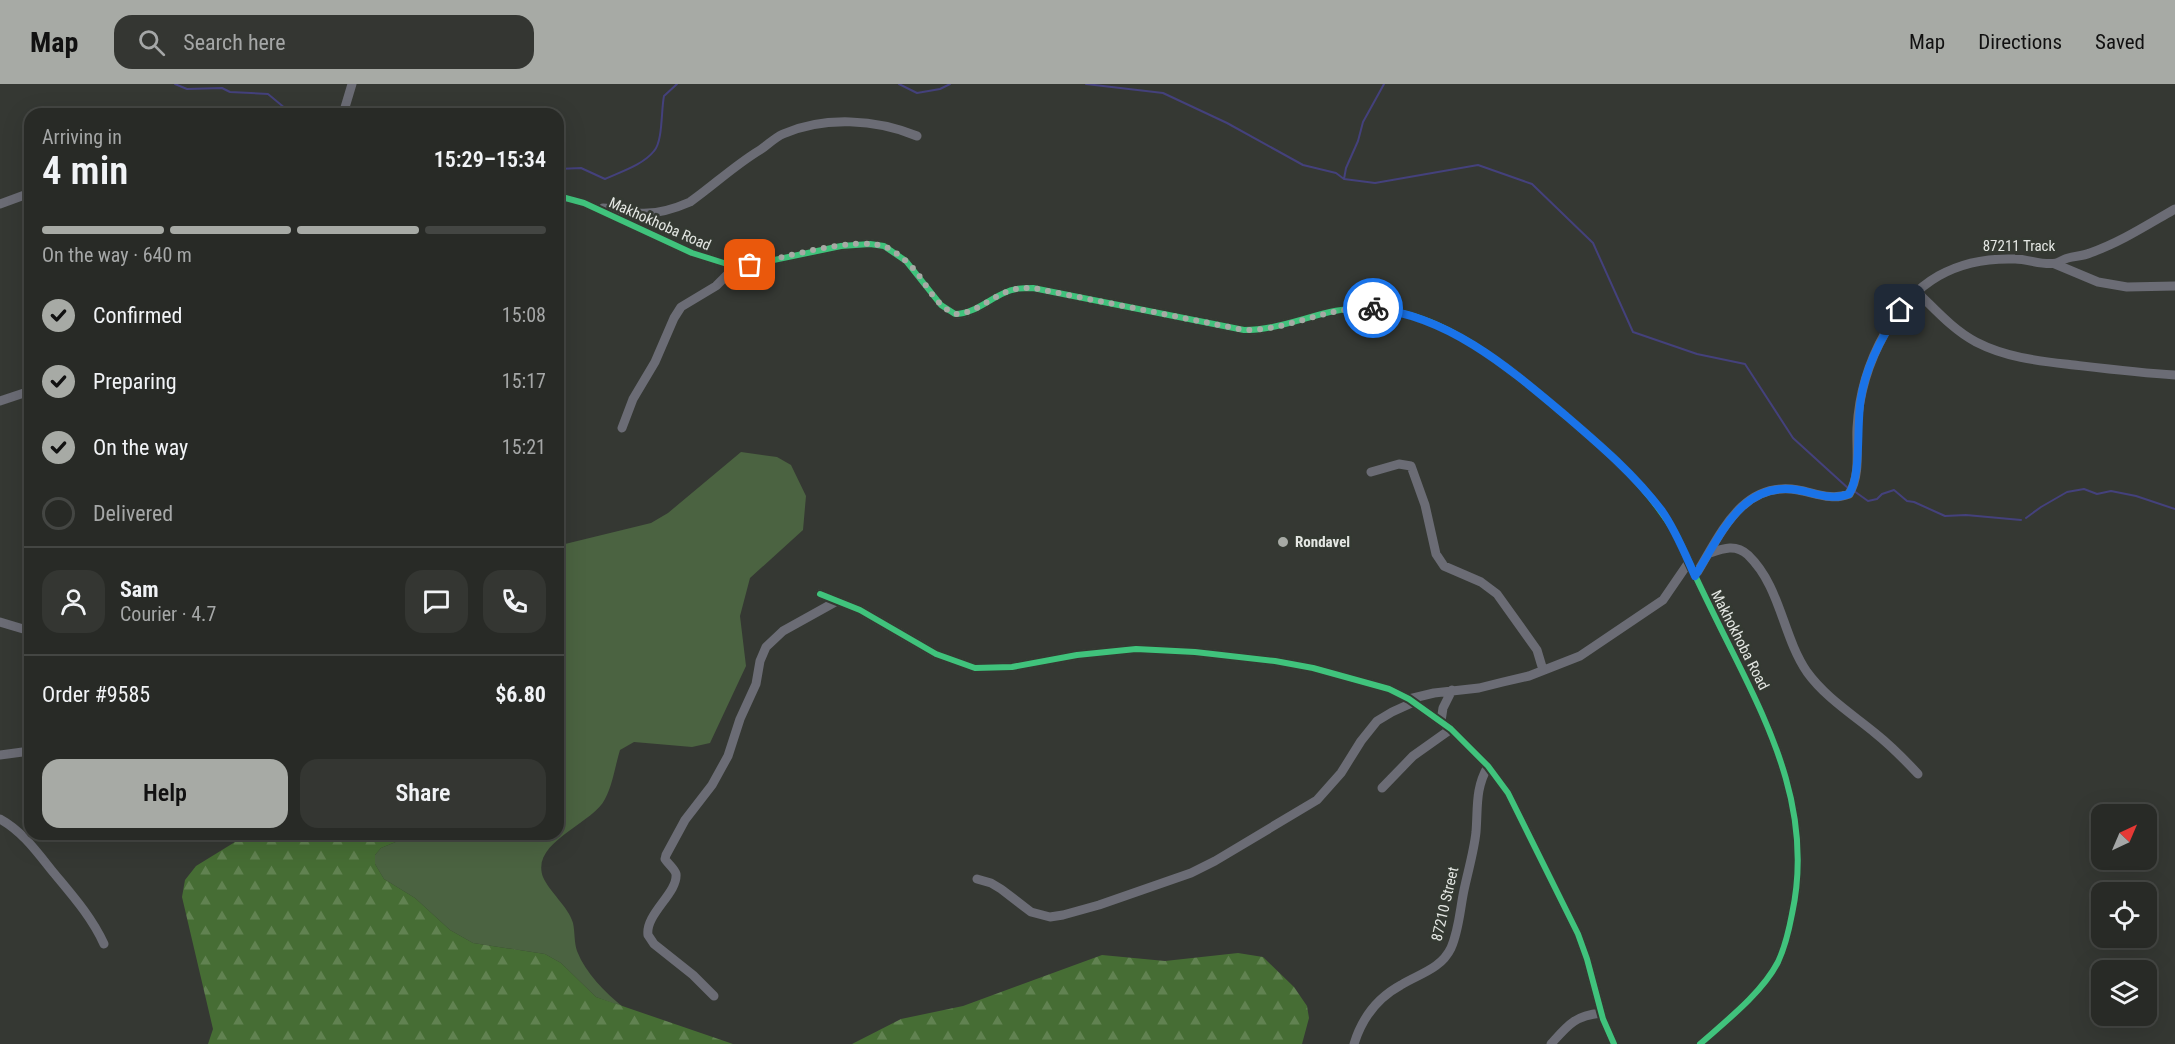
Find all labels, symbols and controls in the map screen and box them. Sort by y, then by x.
search box [114,15,534,69]
text: Map [30,26,78,59]
icon: search [135,26,168,59]
text: Search here [183,30,286,55]
text: Map [1909,30,1945,54]
text: Directions [1978,30,2062,54]
text: Saved [2095,30,2145,54]
text: Arriving in [42,125,122,149]
text: 15:29–15:34 [434,147,546,172]
text: 4 min [42,148,128,194]
street label: Makhokhoba Road [606,193,714,255]
street label: 87211 Track [1983,237,2056,255]
pin [724,239,775,290]
text: On the way · 640 m [42,243,192,267]
icon: bag [733,248,766,281]
courier [1343,278,1403,338]
pin [1874,284,1925,335]
icon: bike [1357,292,1390,325]
icon: home [1883,293,1916,326]
icon: check [42,299,75,332]
text: Confirmed [93,303,182,328]
text: 15:08 [502,303,546,327]
icon: check [42,365,75,398]
text: Preparing [93,369,177,394]
text: 15:17 [502,369,546,393]
icon: check [42,431,75,464]
text: On the way [93,435,188,460]
text: 15:21 [502,435,546,459]
text: Delivered [93,501,173,526]
place label: Rondavel [1295,533,1350,551]
marker: Rondavel [1276,535,1290,549]
button: person [42,570,105,633]
button: chat [405,570,468,633]
button: phone [483,570,546,633]
text: Sam [120,577,159,602]
street label: Makhokhoba Road [1707,587,1773,693]
text: Courier · 4.7 [120,602,216,626]
text: Order #9585 [42,682,150,707]
text: $6.80 [495,682,546,707]
button: Help [42,759,288,828]
button: Share [300,759,546,828]
north arrow [2091,804,2157,870]
map controls [2091,804,2157,1026]
street label: 87210 Street [1428,865,1462,943]
button: locate [2091,882,2157,948]
button: layers [2091,960,2157,1026]

